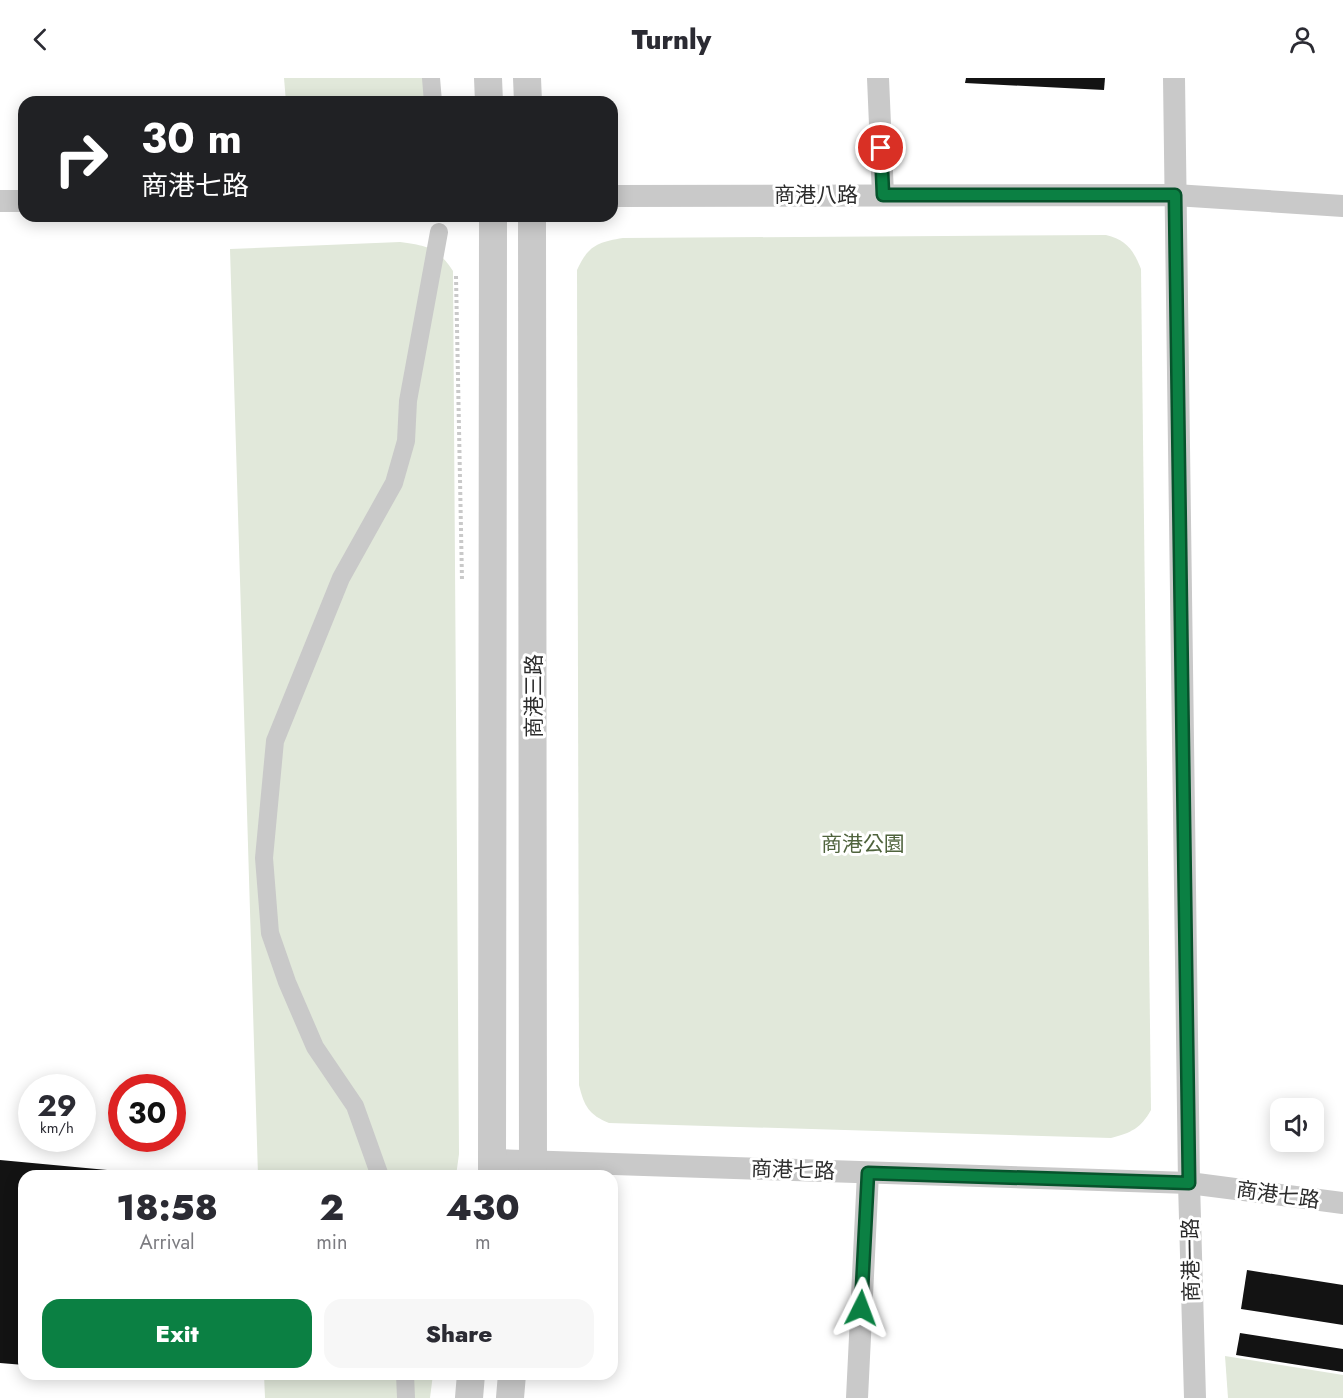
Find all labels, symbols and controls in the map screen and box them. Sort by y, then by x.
text: Turnly [632,20,711,59]
icon: back [24,23,57,56]
icon: person [1286,23,1319,56]
text: 30 m [141,108,242,169]
icon: right [42,120,120,198]
pin [855,122,906,173]
icon: arrive [864,131,897,164]
text: 商港七路 [141,166,249,205]
street label: 商港八路 [774,180,858,210]
street label: 商港三路 [519,654,549,738]
park label: 商港公園 [821,829,905,859]
speed limit sign: 30 [108,1074,186,1152]
text: 29 [37,1084,77,1127]
map controls [1270,1098,1324,1152]
button: sound [1270,1098,1324,1152]
text: km/h [40,1117,74,1139]
street label: 商港七路 [751,1154,835,1186]
street label: 商港七路 [1234,1174,1322,1216]
text: 18:58 [116,1181,218,1233]
text: 2 [320,1181,344,1233]
text: 430 [446,1181,520,1233]
street label: 商港一路 [1175,1218,1207,1302]
text: Arrival [140,1228,195,1257]
text: min [316,1228,348,1257]
text: m [475,1228,491,1257]
position arrow [829,1276,893,1340]
button: Exit [42,1299,312,1368]
button: Share [324,1299,594,1368]

